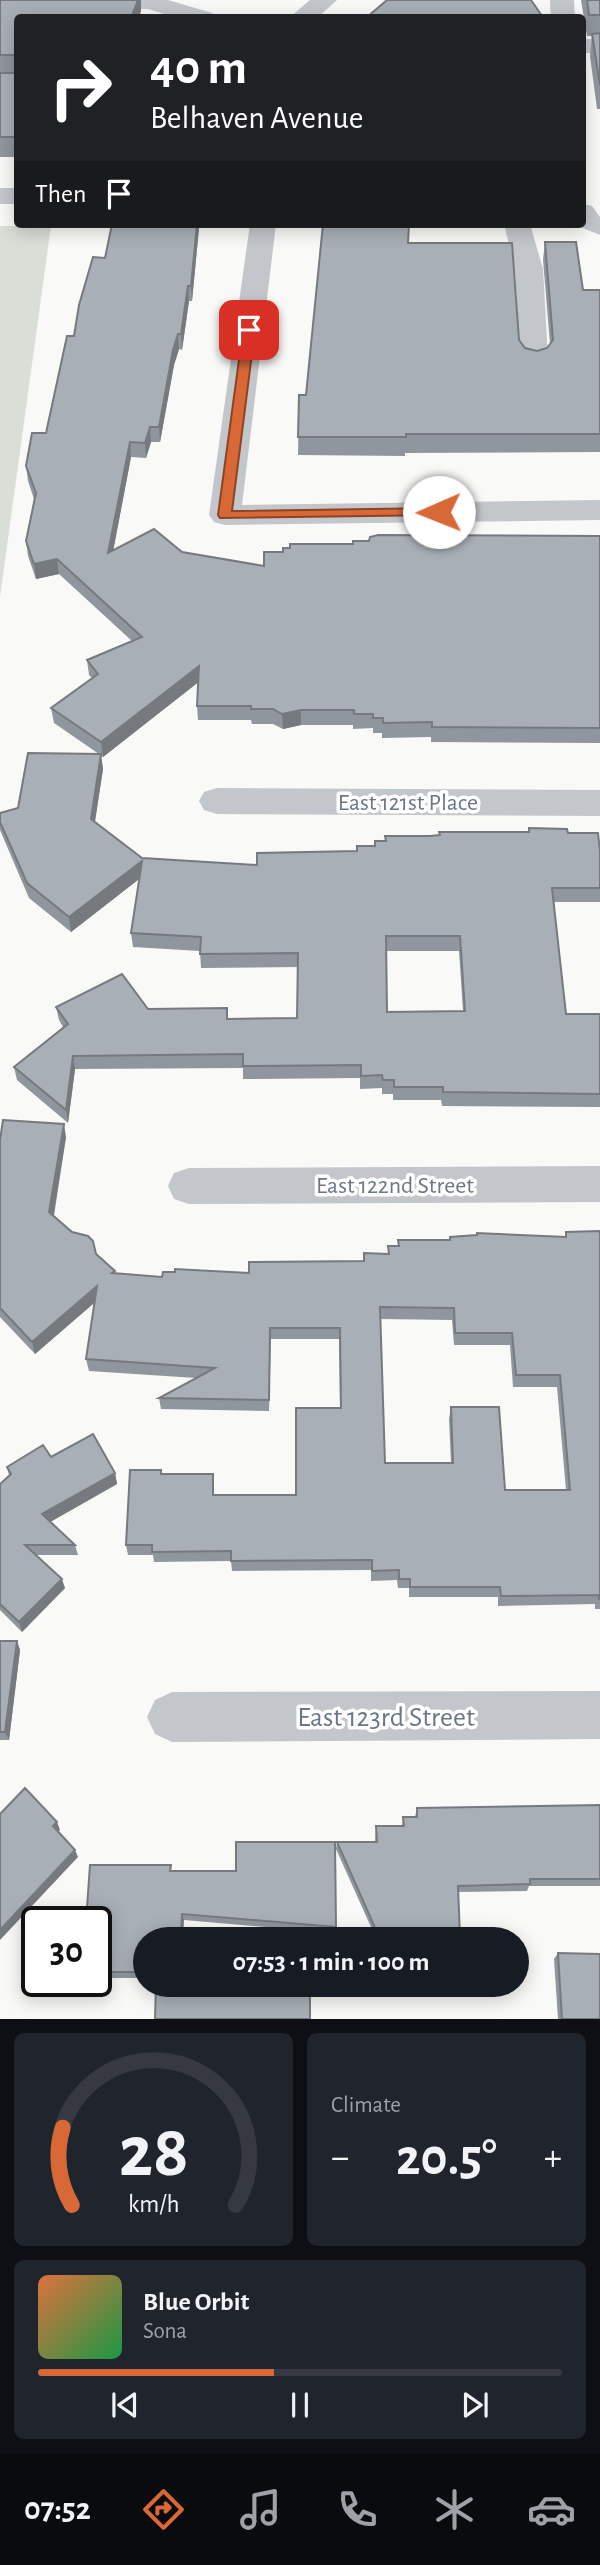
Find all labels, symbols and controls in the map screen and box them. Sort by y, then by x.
icon: right [35,42,126,133]
text: 40 m [150,44,247,93]
text: Belhaven Avenue [150,102,363,134]
icon: arrive [100,175,138,213]
text: Then [35,181,86,207]
pin [219,300,279,360]
icon: arrive [230,311,268,349]
position arrow [402,475,476,549]
street label: East 121st Place [338,791,478,815]
street label: East 122nd Street [316,1174,474,1198]
street label: East 123rd Street [297,1704,475,1732]
speed limit sign: 30 [21,1906,112,1997]
text: 07:53 · 1 min · 100 m [233,1949,429,1975]
text: Climate [331,2094,401,2117]
text: 28 [118,2118,189,2191]
text: 20.5° [396,2132,497,2184]
text: − [331,2139,349,2177]
text: + [544,2139,562,2177]
text: km/h [128,2192,179,2217]
text: Blue Orbit [143,2289,249,2315]
text: Sona [143,2320,187,2343]
icon: previous [106,2386,144,2424]
icon: pause [281,2386,319,2424]
icon: next [456,2386,494,2424]
icon: directions [139,2485,188,2534]
icon: music [236,2485,285,2534]
icon: phone [333,2485,382,2534]
icon: climate [430,2485,479,2534]
icon: car [527,2485,576,2534]
text: 07:52 [24,2493,91,2525]

